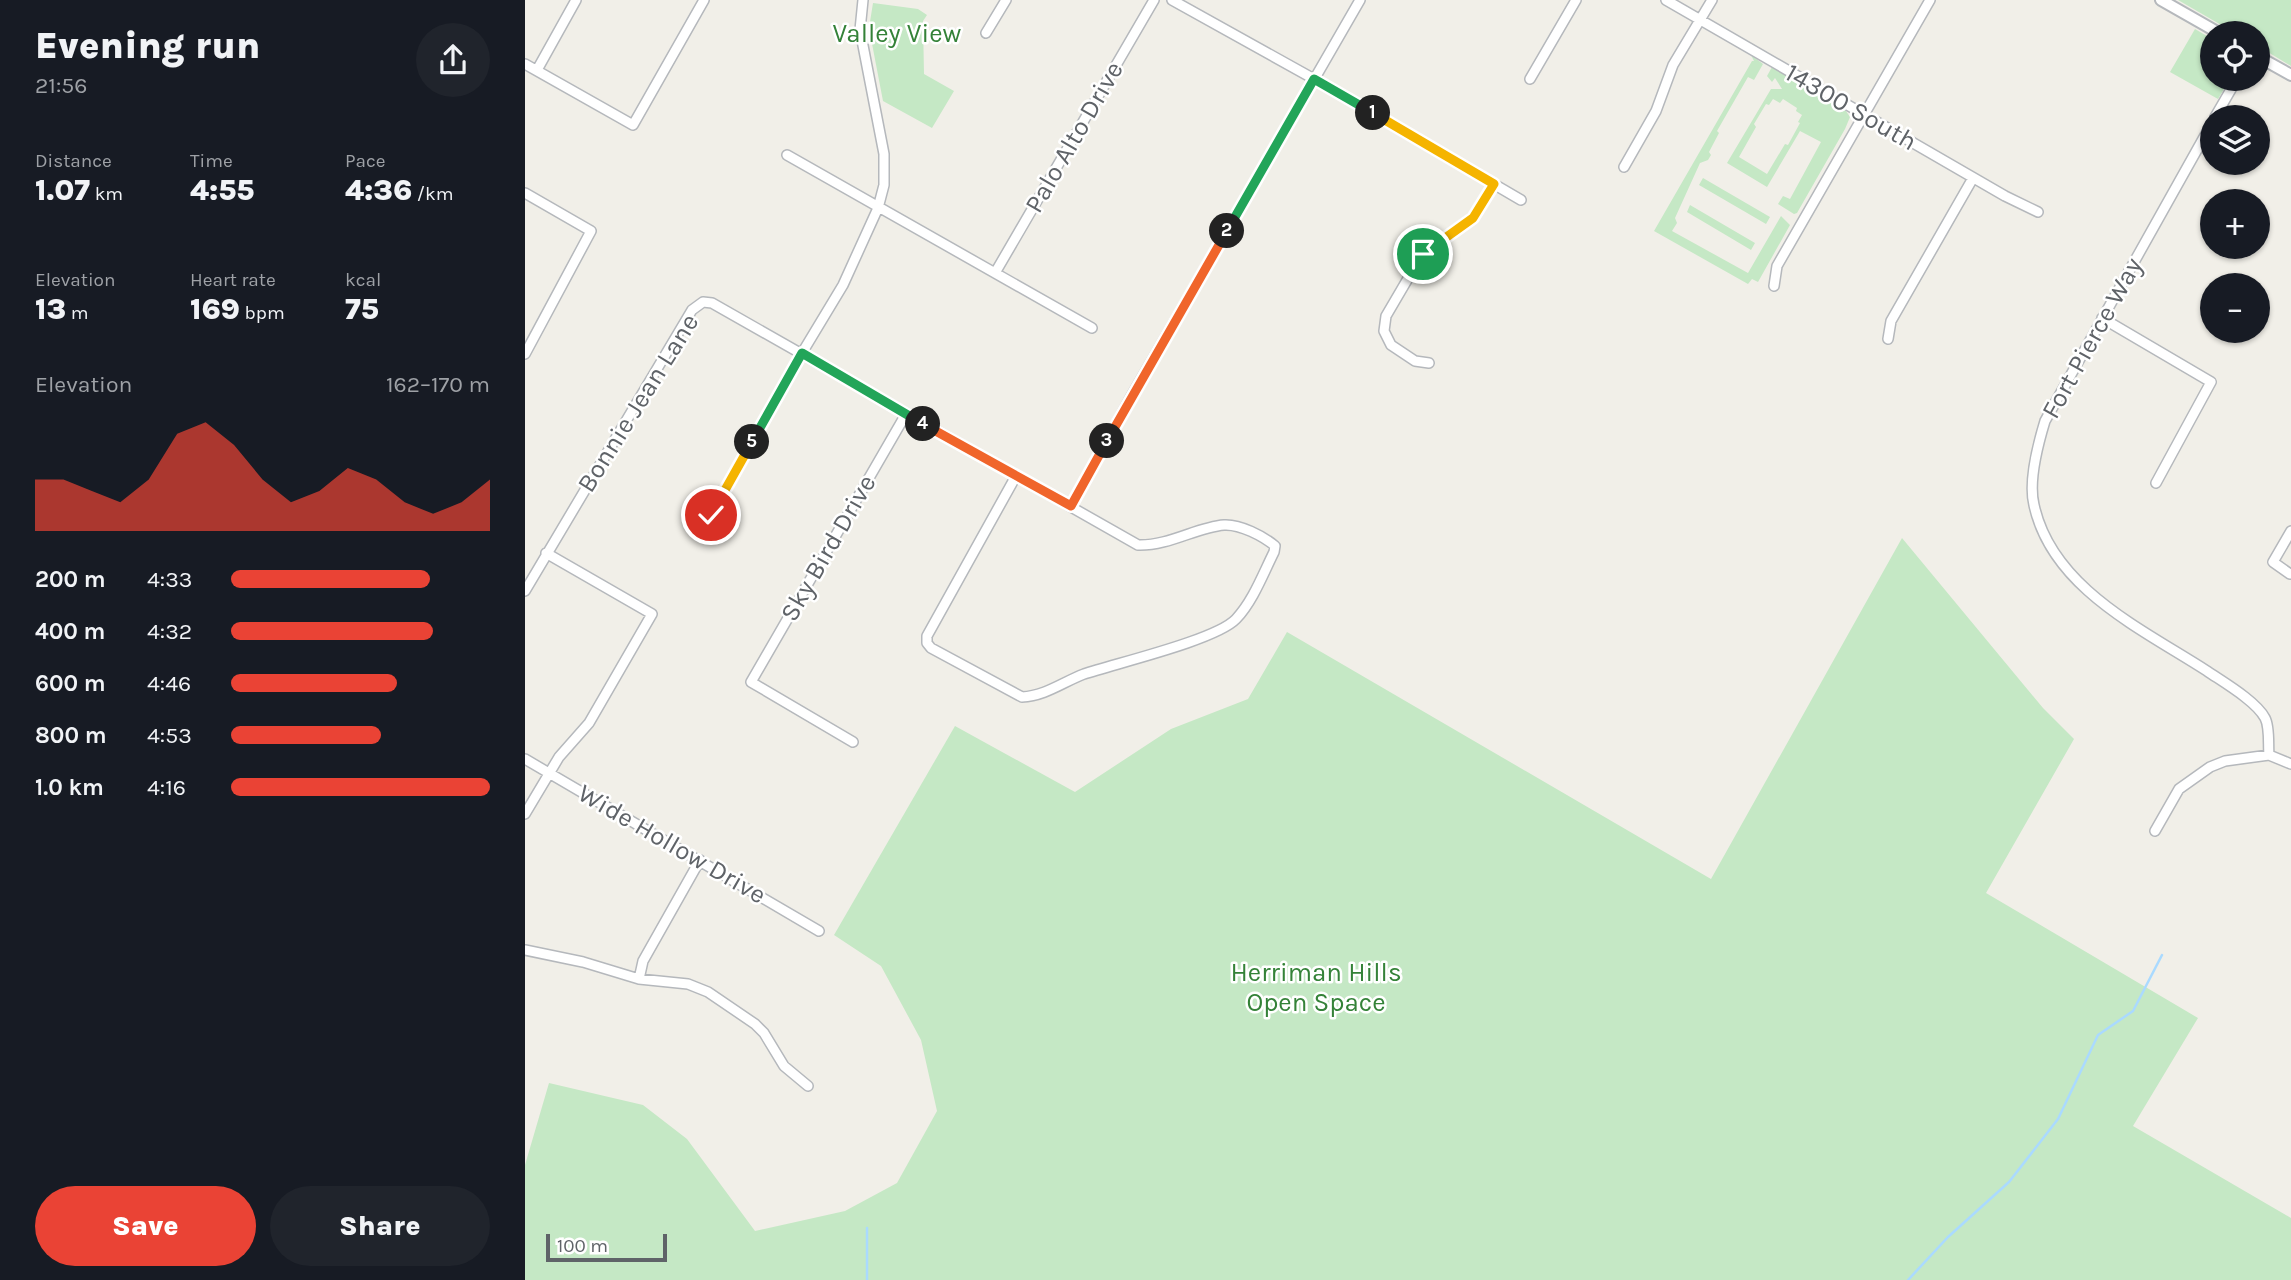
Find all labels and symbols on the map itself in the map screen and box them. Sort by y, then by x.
park label: Valley View [833,18,962,49]
street label: Palo Alto Drive [1018,56,1130,218]
street label: 14300 South [1780,57,1922,157]
pin: 1 [1355,96,1391,130]
pin: 2 [1209,214,1245,248]
pin [1393,224,1453,284]
street label: Fort Pierce Way [2035,252,2149,424]
street label: Bonnie Jean Lane [571,308,705,498]
pin: 4 [905,406,941,442]
pin: 5 [735,424,769,460]
pin: 3 [1089,424,1125,458]
street label: Sky Bird Drive [774,469,882,627]
pin [681,485,741,545]
street label: Wide Hollow Drive [572,778,772,910]
park label: Herriman Hills Open Space [1230,957,1402,1018]
scale bar [546,1231,667,1263]

